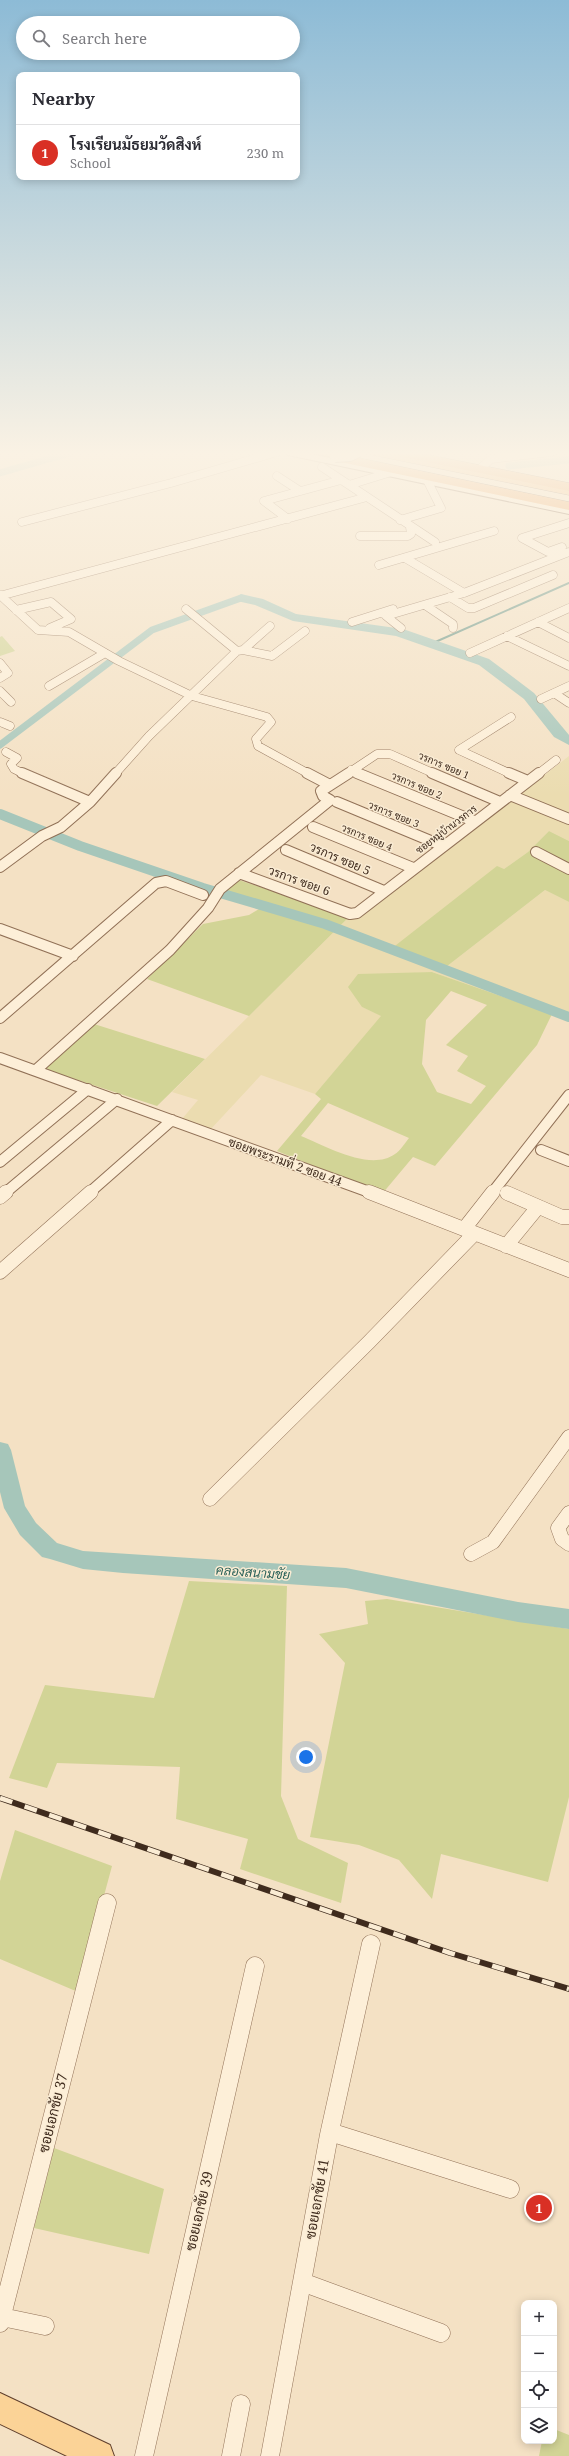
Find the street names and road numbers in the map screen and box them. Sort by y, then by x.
street label: วรการ ซอย 1 [416,748,472,782]
street label: วรการ ซอย 2 [389,768,445,802]
street label: วรการ ซอย 3 [366,797,422,831]
street label: ซอยหมู่บ้านวรการ [412,801,480,857]
street label: วรการ ซอย 4 [339,820,395,854]
street label: วรการ ซอย 5 [307,838,373,879]
street label: วรการ ซอย 6 [266,861,333,900]
street label: ซอยพระรามที่ 2 ซอย 44 [226,1131,345,1190]
street label: ซอยเอกชัย 37 [33,2071,72,2155]
street label: ซอยเอกชัย 41 [300,2157,333,2241]
street label: ซอยเอกชัย 39 [180,2169,217,2253]

